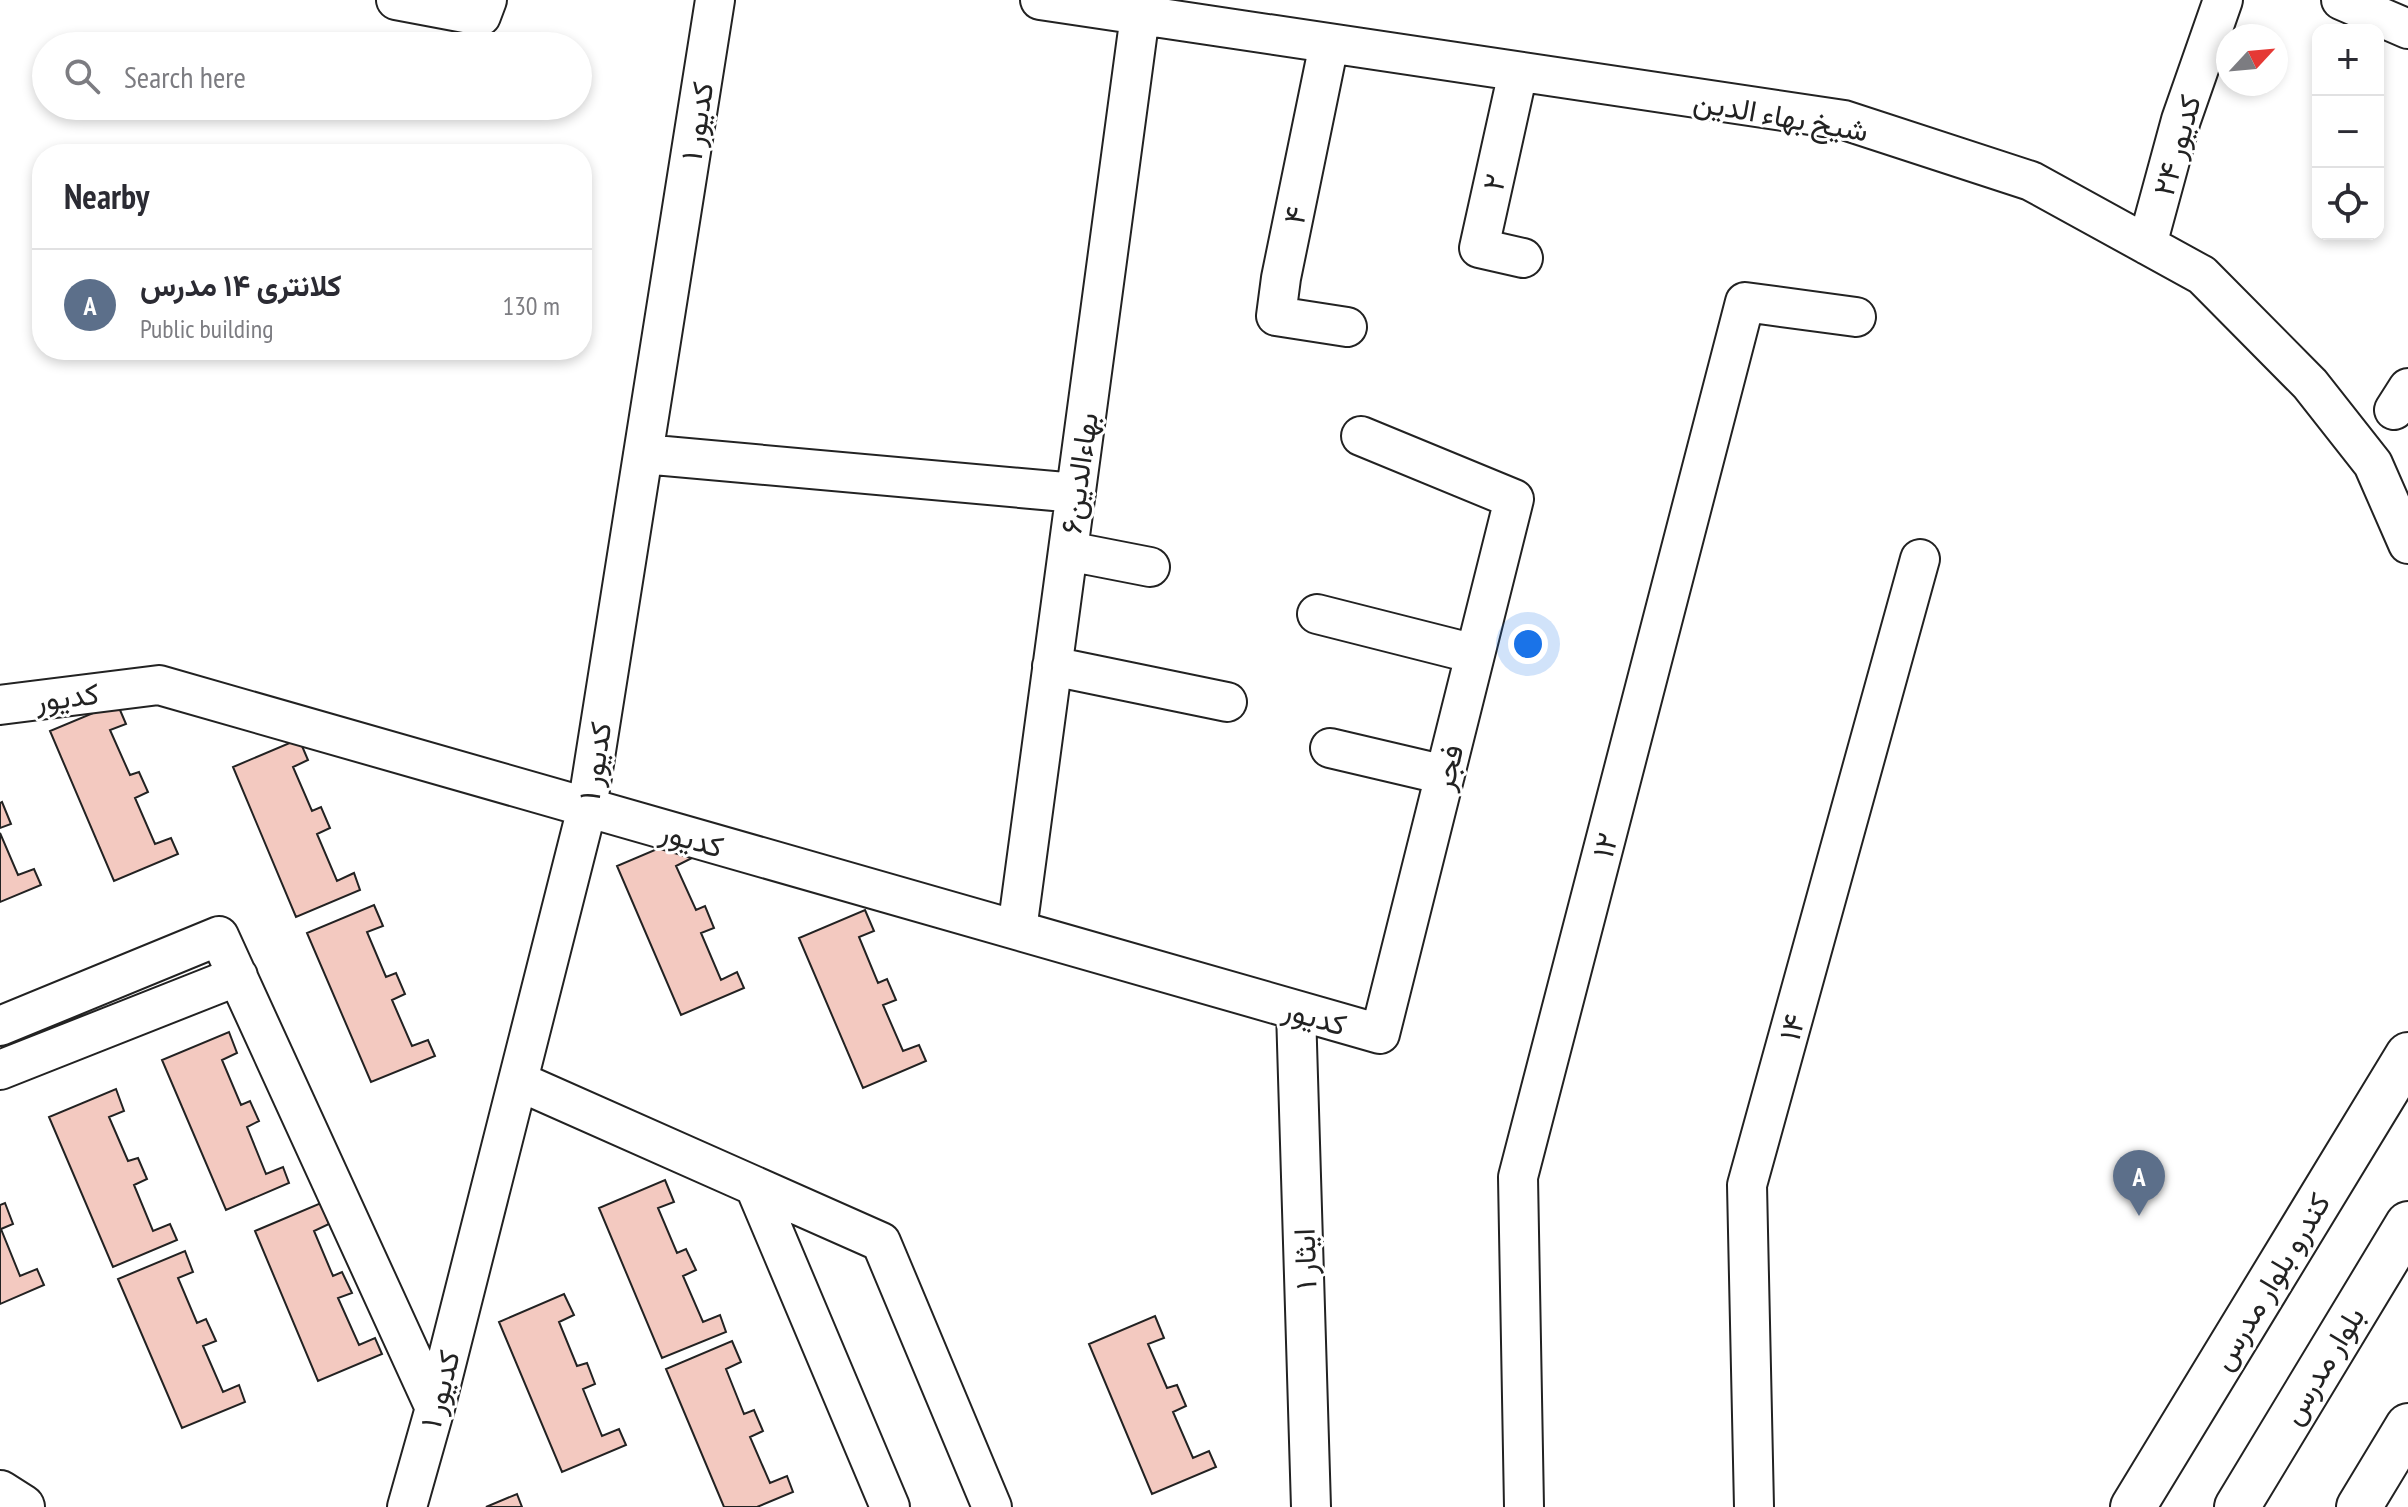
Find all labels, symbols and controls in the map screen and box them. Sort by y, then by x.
north arrow [2216,24,2288,96]
map controls [2312,24,2384,240]
button: + [2312,24,2384,96]
search box [32,32,592,120]
icon: search [60,54,104,98]
text: Search here [124,57,246,96]
street label: کدیور ۱ [671,79,721,163]
street label: شیخ بهاء الدین [1690,80,1871,152]
street label: کدیور ۲۴ [2143,90,2209,200]
button: − [2312,96,2384,168]
button: locate [2312,168,2384,240]
street label: ۲ [1472,170,1514,194]
text: Nearby [64,174,149,218]
street label: ۴ [1273,203,1315,227]
text: کلانتری ۱۴ مدرس [140,265,342,304]
text: A [83,289,97,322]
text: 130 m [502,289,560,322]
text: Public building [140,312,273,345]
street label: ۶بهاءالدين [1050,410,1106,536]
your location [1508,624,1548,664]
street label: کدیور [32,673,101,719]
street label: کدیور ۱ [569,719,619,803]
street label: فجر [1422,740,1471,795]
street label: کدیور [655,810,728,866]
street label: ۱۲ [1582,828,1626,862]
street label: کدیور [1278,988,1351,1044]
street label: ۱۴ [1769,1009,1813,1045]
pin: A [2113,1150,2165,1216]
street label: کندرو بلوار مدرس [2203,1186,2337,1376]
street label: ایثار ۱ [1283,1228,1325,1290]
street label: بلوار مدرس [2273,1300,2371,1430]
street label: کدیور ۱ [410,1346,468,1432]

